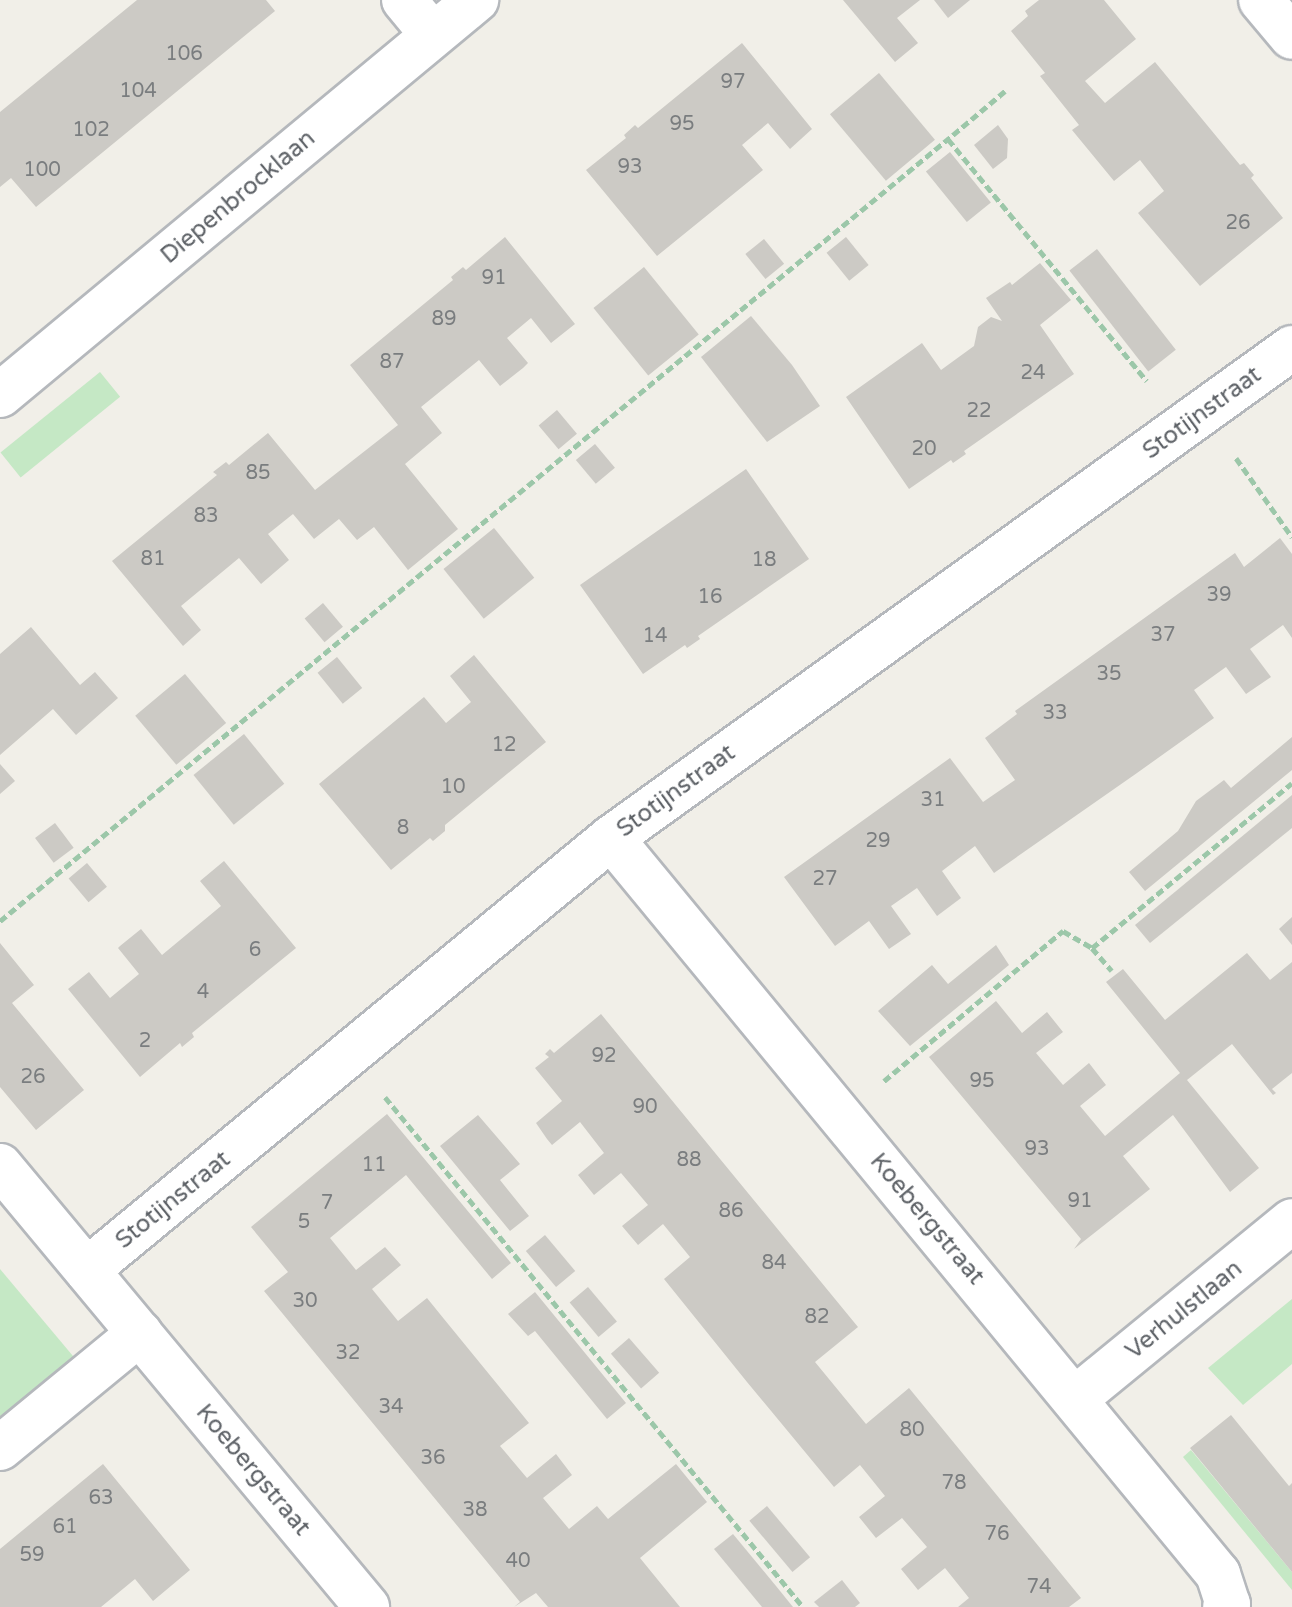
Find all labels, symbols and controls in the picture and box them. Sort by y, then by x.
house number: 106 [165,42,203,66]
house number: 97 [720,70,746,94]
house number: 104 [119,79,157,103]
house number: 95 [669,112,695,136]
house number: 102 [72,118,110,142]
street label: Diepenbrocklaan [155,124,321,270]
house number: 93 [617,155,643,179]
house number: 100 [23,158,61,182]
house number: 26 [1225,211,1251,235]
house number: 91 [481,266,507,290]
house number: 89 [431,307,457,331]
house number: 87 [379,350,405,374]
street label: Stotijnstraat [1137,360,1267,466]
house number: 24 [1020,361,1046,385]
house number: 22 [966,399,992,423]
house number: 20 [911,437,937,461]
house number: 85 [245,461,271,485]
house number: 83 [193,504,219,528]
house number: 81 [140,547,166,571]
house number: 18 [751,548,777,572]
house number: 39 [1206,583,1232,607]
house number: 16 [697,585,723,609]
house number: 37 [1150,623,1176,647]
house number: 14 [642,624,668,648]
house number: 35 [1096,662,1122,686]
house number: 33 [1042,701,1068,725]
house number: 12 [491,733,517,757]
street label: Stotijnstraat [611,738,741,844]
house number: 10 [440,775,466,799]
house number: 31 [920,788,946,812]
house number: 8 [397,816,409,840]
house number: 29 [865,829,891,853]
house number: 27 [812,867,838,891]
house number: 6 [249,938,261,962]
house number: 4 [197,980,209,1004]
house number: 2 [139,1029,151,1053]
house number: 92 [591,1044,617,1068]
house number: 26 [20,1065,46,1089]
house number: 95 [969,1069,995,1093]
house number: 90 [632,1095,658,1119]
house number: 93 [1024,1137,1050,1161]
street label: Stotijnstraat [110,1145,236,1255]
street label: Koebergstraat [864,1147,990,1291]
house number: 88 [676,1148,702,1172]
house number: 11 [361,1153,387,1177]
house number: 91 [1067,1189,1093,1213]
house number: 7 [321,1191,333,1215]
house number: 86 [718,1199,744,1223]
house number: 5 [298,1210,310,1234]
house number: 84 [761,1251,787,1275]
street label: Verhulstlaan [1120,1254,1248,1366]
house number: 30 [292,1289,318,1313]
house number: 82 [804,1305,830,1329]
house number: 32 [335,1341,361,1365]
house number: 34 [378,1395,404,1419]
street label: Koebergstraat [190,1398,316,1542]
house number: 80 [899,1418,925,1442]
house number: 36 [420,1446,446,1470]
house number: 78 [941,1471,967,1495]
house number: 63 [88,1486,114,1510]
house number: 38 [462,1498,488,1522]
house number: 61 [52,1515,78,1539]
house number: 76 [984,1522,1010,1546]
house number: 59 [19,1543,45,1567]
house number: 40 [505,1549,531,1573]
house number: 74 [1026,1575,1052,1599]

